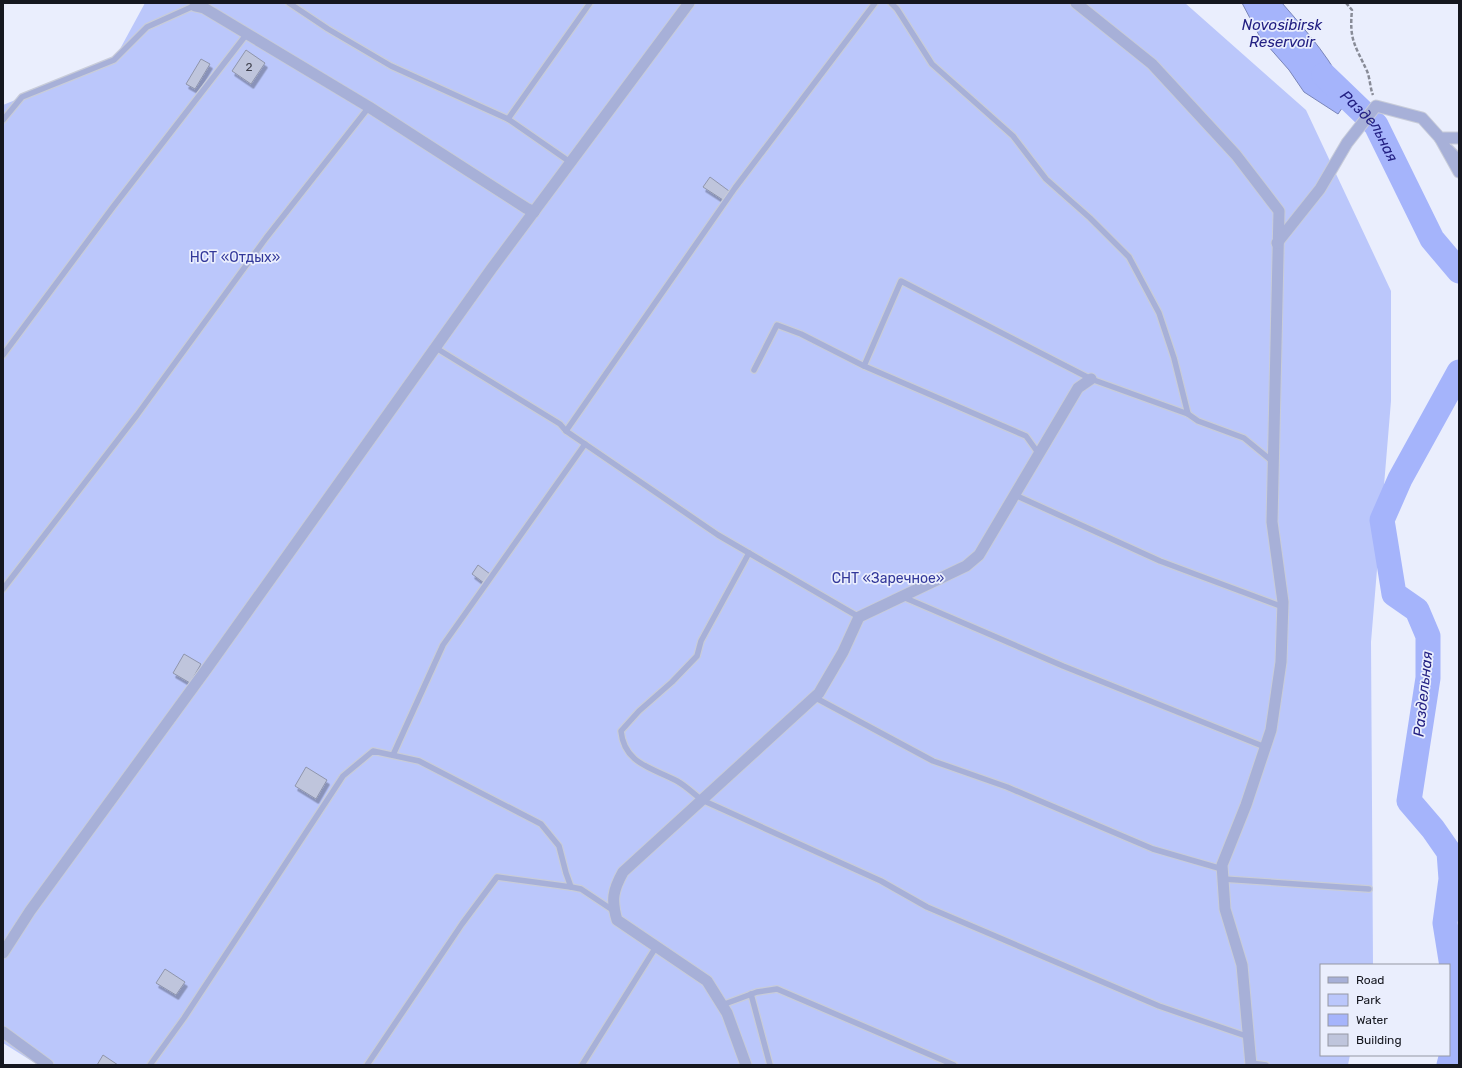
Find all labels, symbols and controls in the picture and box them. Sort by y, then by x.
water label: Novosibirsk Reservoir [1242,16,1322,51]
house number: 2 [245,60,253,74]
water label: Раздельная [1337,87,1402,165]
park label: НСТ «Отдых» [190,249,280,266]
park label: СНТ «Заречное» [832,570,944,587]
water label: Раздельная [1410,650,1436,738]
legend [1320,964,1450,1056]
text: Road [1356,973,1384,987]
text: Park [1356,993,1382,1007]
text: Water [1356,1013,1388,1027]
text: Building [1356,1033,1402,1047]

